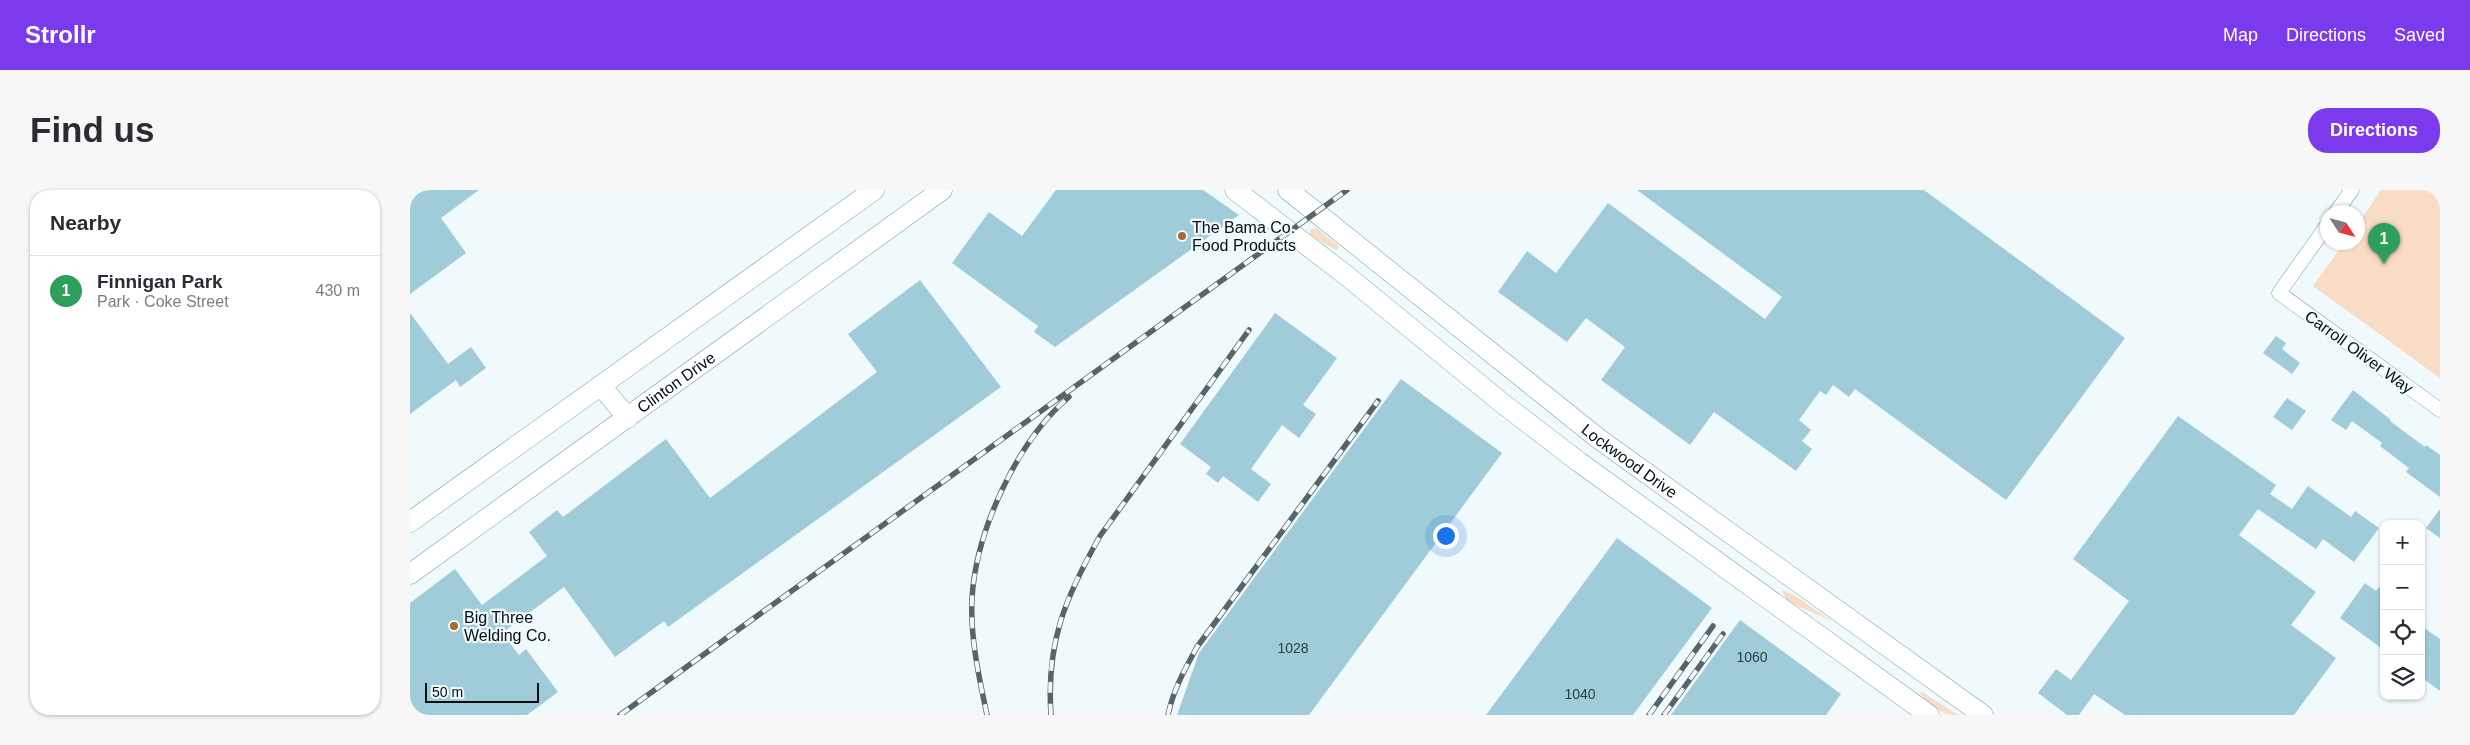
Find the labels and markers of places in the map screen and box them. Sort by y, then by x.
place label: The Bama Co. Food Products [1192,219,1296,254]
pin: 1 [2368,223,2400,264]
marker: The Bama Co. Food Products [1176,230,1188,242]
place label: Big Three Welding Co. [464,609,551,644]
marker: Big Three Welding Co. [448,620,460,632]

